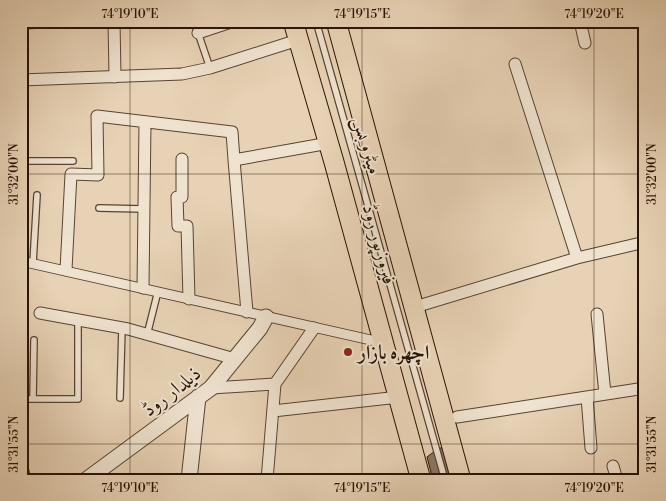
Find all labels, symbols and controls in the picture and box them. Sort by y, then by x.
text: 74°19'10"E [101,7,159,22]
text: 74°19'15"E [334,7,390,22]
text: 74°19'20"E [564,7,624,22]
street label: میٹرو بس [346,113,387,177]
text: 31°32'00"N [7,143,22,205]
text: 31°32'00"N [645,143,660,205]
street label: فیروزپور روڈ [355,201,401,288]
place label: اچھرہ بازار [356,341,429,366]
marker: اچھرہ بازار [342,346,354,358]
street label: ذیلدار روڈ [138,361,206,423]
text: 31°31'55"N [7,415,22,472]
text: 31°31'55"N [645,415,660,472]
text: 74°19'10"E [101,481,159,496]
text: 74°19'15"E [334,481,390,496]
text: 74°19'20"E [564,481,624,496]

